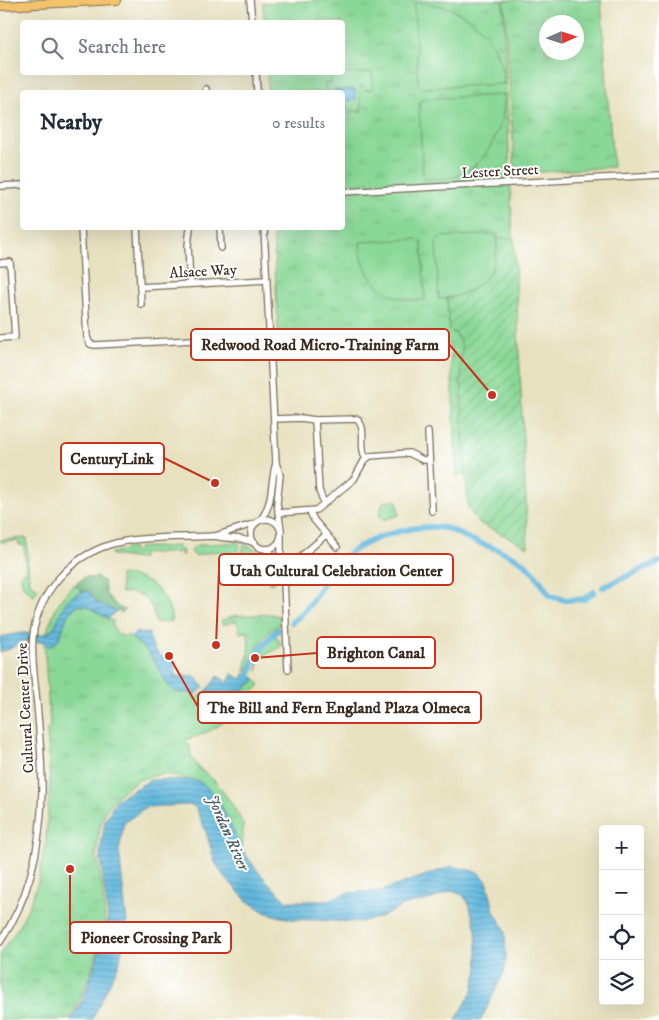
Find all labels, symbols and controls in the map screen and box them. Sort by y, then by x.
north arrow [539,15,584,60]
search box [20,20,345,75]
icon: search [38,34,66,62]
text: Search here [78,36,166,59]
text: Nearby [40,110,102,136]
text: 0 results [272,113,325,133]
street label: Lester Street [461,160,539,183]
street label: Alsace Way [169,260,238,283]
callout: Redwood Road Micro-Training Farm [191,329,449,360]
text: Redwood Road Micro-Training Farm [201,335,439,355]
callout: CenturyLink [61,443,164,474]
text: CenturyLink [70,449,155,469]
callout: Utah Cultural Celebration Center [219,554,453,585]
text: Utah Cultural Celebration Center [229,561,444,581]
callout: Brighton Canal [317,637,435,668]
street label: Cultural Center Drive [13,642,38,774]
text: Brighton Canal [327,643,426,663]
callout: The Bill and Fern England Plaza Olmeca [198,692,481,723]
text: The Bill and Fern England Plaza Olmeca [206,698,472,718]
water label: Jordan River [202,791,254,875]
map controls [599,825,644,1005]
button: + [599,825,644,870]
button: − [599,870,644,915]
button: locate [599,915,644,960]
callout: Pioneer Crossing Park [70,922,231,953]
text: Pioneer Crossing Park [81,928,222,948]
button: layers [599,960,644,1005]

